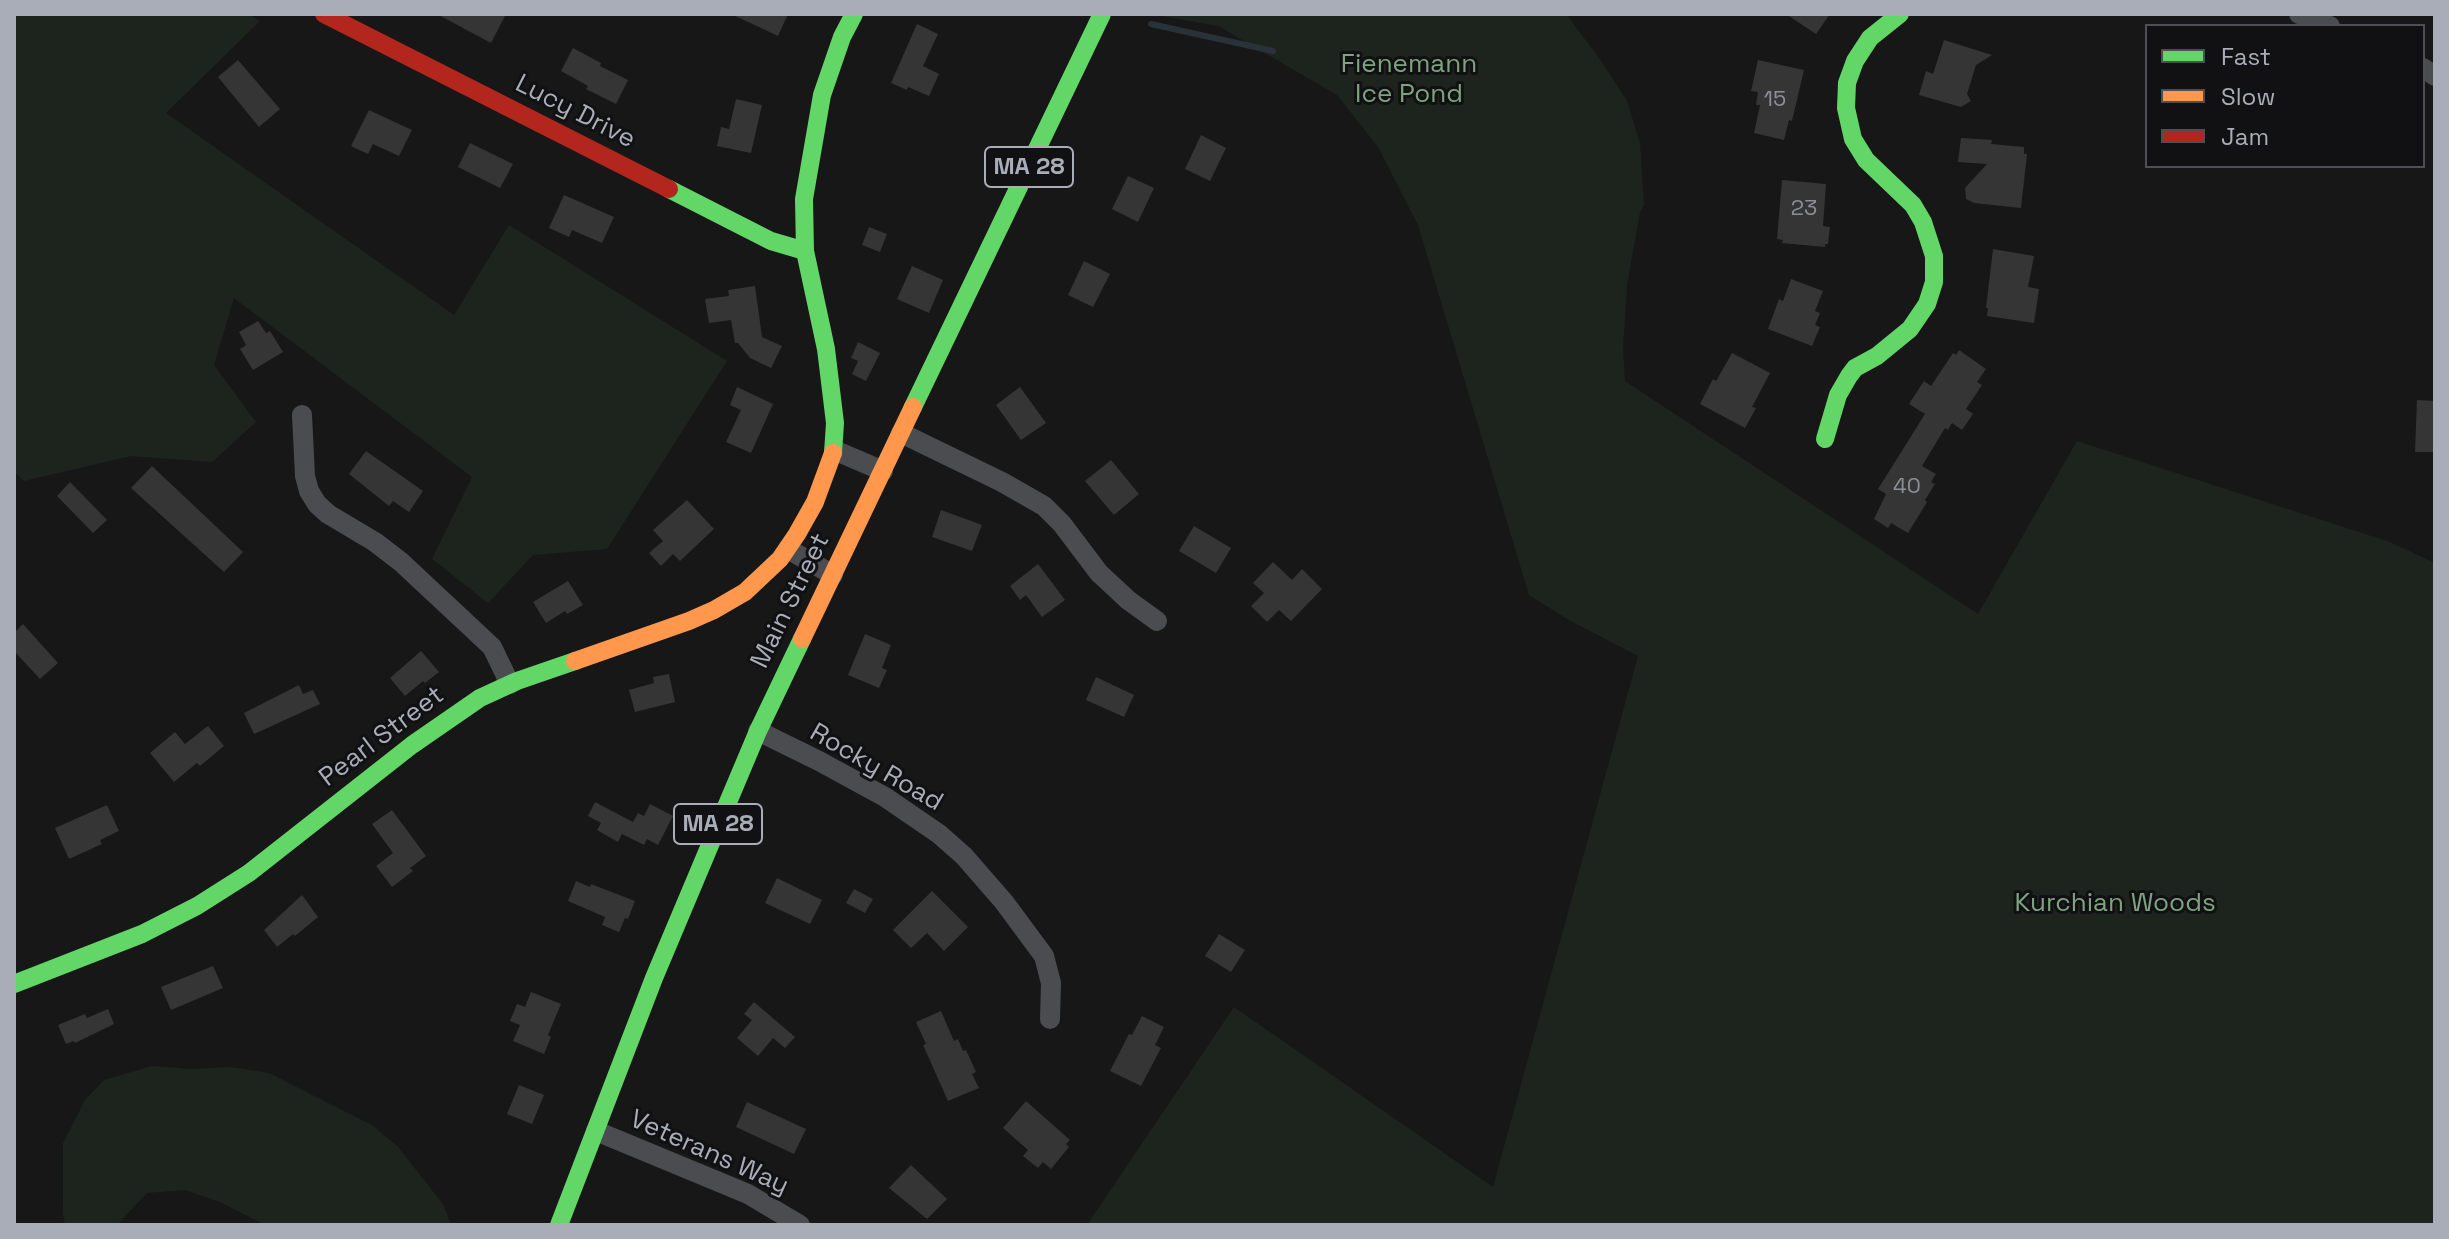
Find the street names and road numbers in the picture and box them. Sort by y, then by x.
street label: Lucy Drive [510,68,640,156]
road number: MA 28 [985,147,1073,187]
street label: Main Street [745,529,837,673]
street label: Pearl Street [314,680,450,794]
street label: Rocky Road [804,717,948,819]
road number: MA 28 [674,804,762,844]
street label: Veterans Way [625,1104,793,1202]

